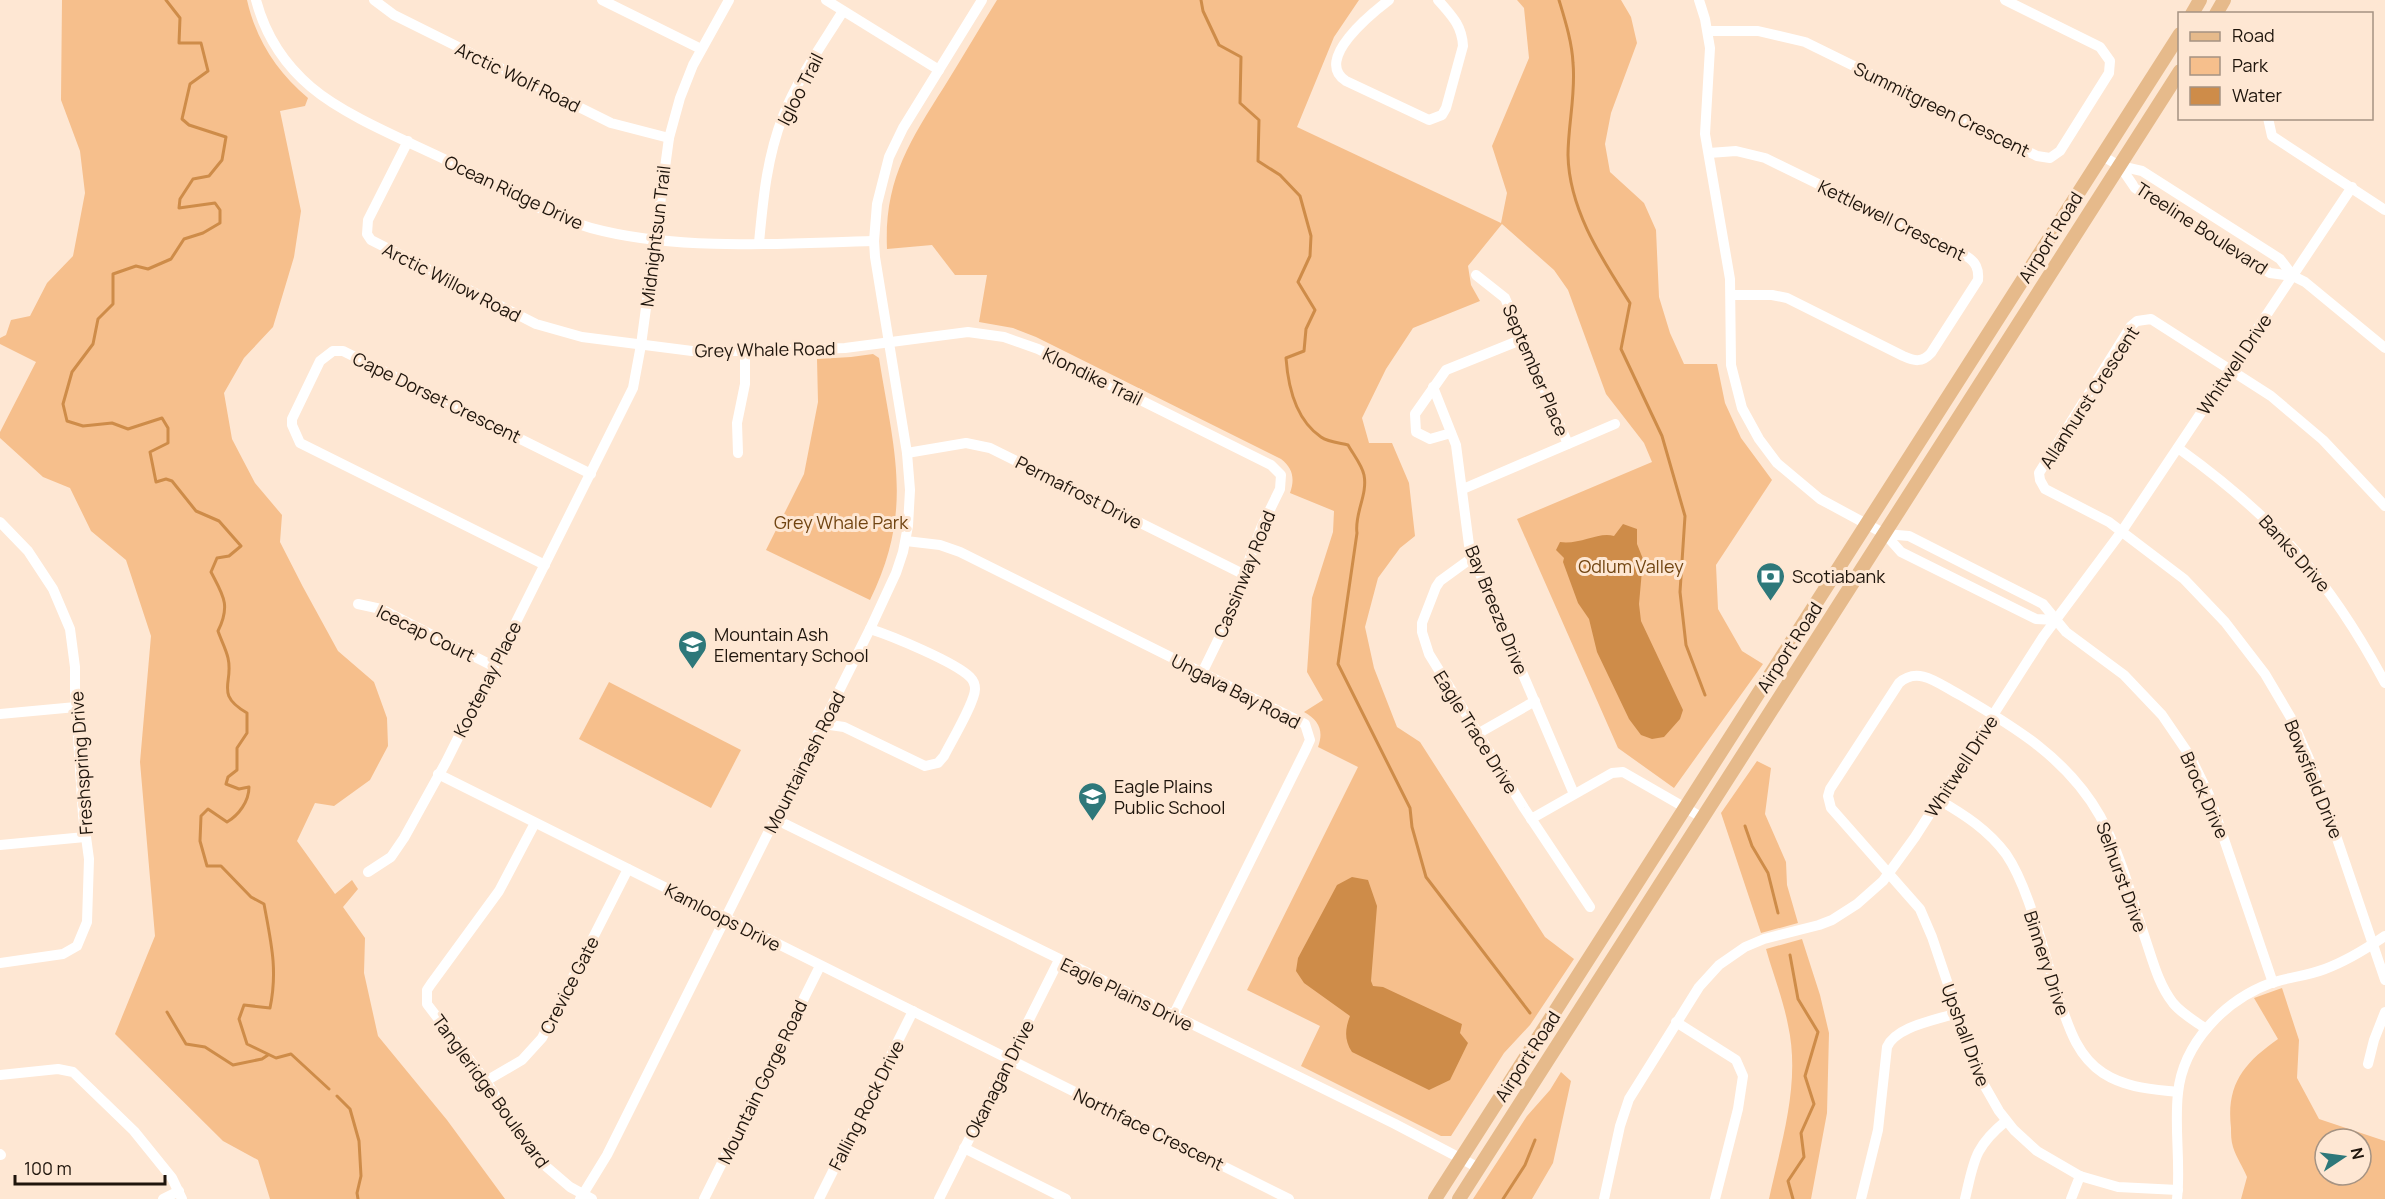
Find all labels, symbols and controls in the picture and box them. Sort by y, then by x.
legend [2178,12,2373,120]
text: Road [2232,23,2275,47]
street label: Arctic Wolf Road [452,36,584,118]
street label: Igloo Trail [772,49,828,129]
text: Park [2232,53,2269,77]
street label: Summitgreen Crescent [1850,56,2034,162]
text: Water [2232,83,2282,107]
street label: Ocean Ridge Drive [441,149,587,235]
street label: Midnightsun Trail [634,164,676,308]
street label: Kettlewell Crescent [1814,174,1970,266]
street label: Treeline Boulevard [2131,176,2273,280]
street label: Airport Road [2012,187,2088,287]
street label: Arctic Willow Road [379,237,525,327]
street label: September Place [1497,300,1575,440]
street label: Whitwell Drive [2191,309,2277,419]
street label: Allanhurst Crescent [2034,321,2144,473]
street label: Grey Whale Road [694,336,836,362]
street label: Klondike Trail [1039,341,1147,411]
street label: Cape Dorset Crescent [349,346,525,448]
street label: Permafrost Drive [1012,450,1146,534]
street label: Cassinway Road [1208,507,1280,641]
street label: Banks Drive [2254,509,2336,597]
park label: Grey Whale Park [774,510,909,534]
street label: Bay Breeze Drive [1460,542,1534,678]
park label: Odlum Valley [1578,554,1684,578]
bank icon: Scotiabank [1755,560,1787,602]
place label: Scotiabank [1792,564,1886,588]
street label: Airport Road [1751,597,1827,697]
street label: Icecap Court [373,599,479,667]
street label: Kootenay Place [448,617,526,741]
place label: Mountain Ash Elementary School [714,622,869,667]
school or university icon: Mountain Ash Elementary School [677,628,709,670]
street label: Ungava Bay Road [1167,648,1305,734]
street label: Eagle Trace Drive [1428,666,1524,798]
street label: Mountainash Road [758,687,850,837]
street label: Freshspring Drive [64,690,98,836]
street label: Whitwell Drive [1919,710,2003,822]
street label: Bowsfield Drive [2279,716,2349,842]
street label: Brock Drive [2175,748,2235,842]
place label: Eagle Plains Public School [1114,774,1225,819]
school or university icon: Eagle Plains Public School [1077,780,1109,822]
street label: Selhurst Drive [2091,819,2153,935]
street label: Kamloops Drive [661,877,785,957]
street label: Binnery Drive [2019,908,2075,1018]
street label: Crevice Gate [534,932,604,1038]
street label: Eagle Plains Drive [1057,952,1197,1036]
street label: Upshall Drive [1936,980,1996,1090]
street label: Mountain Gorge Road [712,996,812,1168]
street label: Airport Road [1489,1006,1565,1106]
street label: Tangleridge Boulevard [427,1010,555,1172]
street label: Okanagan Drive [959,1016,1039,1142]
street label: Falling Rock Drive [823,1036,909,1174]
street label: Northface Crescent [1070,1082,1228,1176]
north arrow [2313,1127,2373,1187]
text: N [2346,1146,2370,1162]
scale bar [15,1148,165,1186]
text: 100 m [24,1156,72,1180]

